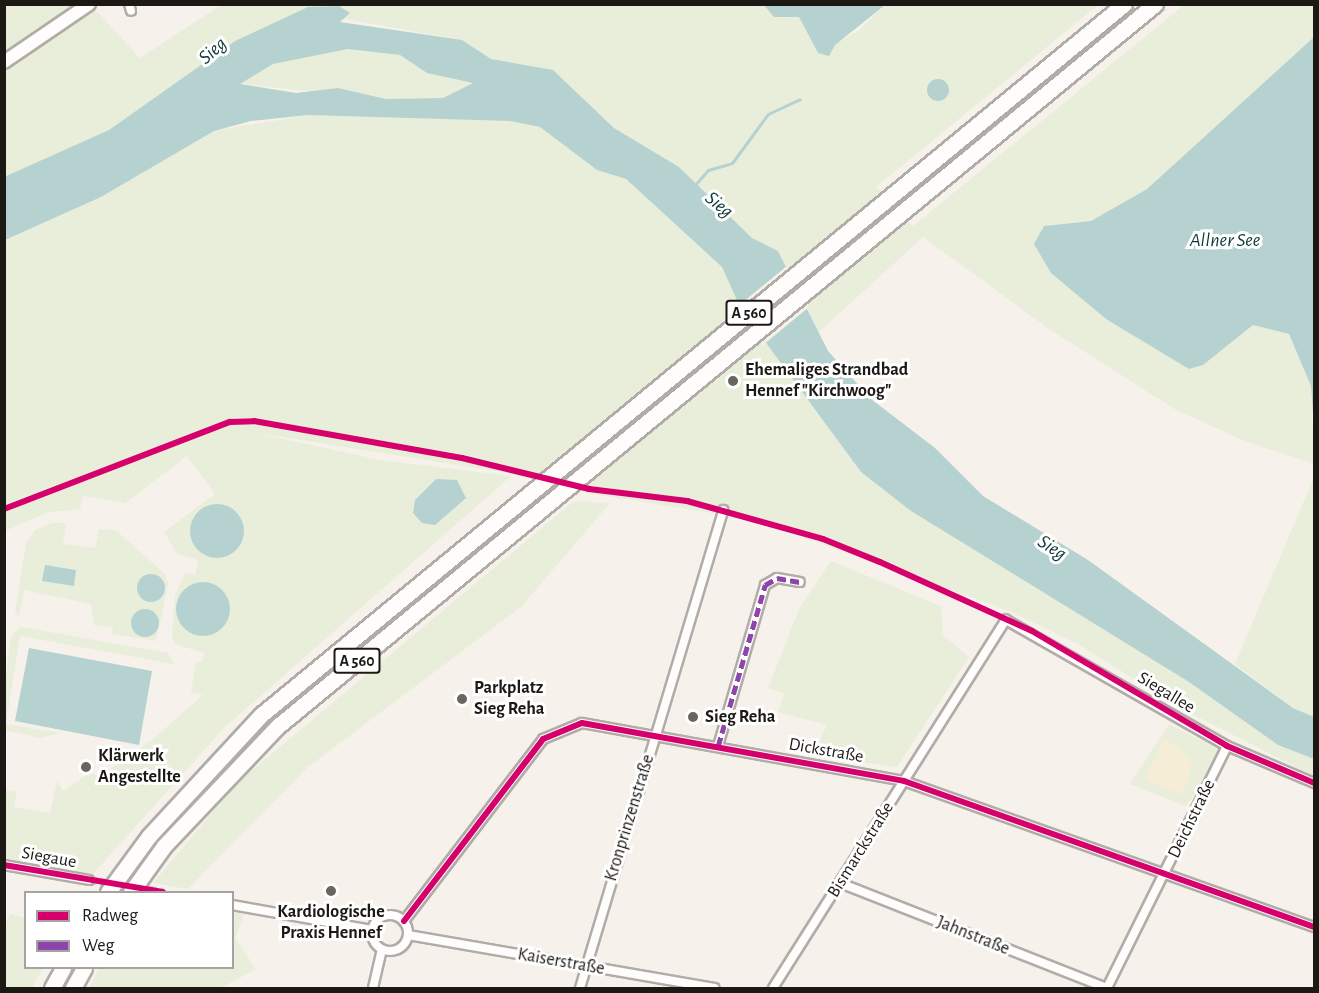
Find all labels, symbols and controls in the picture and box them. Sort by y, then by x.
water label: Sieg [194,32,232,70]
water label: Sieg [700,186,738,224]
water label: Allner See [1190,228,1260,252]
road number: A 560 [725,300,773,326]
place label: Ehemaliges Strandbad Hennef "Kirchwoog" [745,360,908,403]
marker: Ehemaliges Strandbad Hennef "Kirchwoog" [726,374,740,388]
water label: Sieg [1033,530,1071,566]
road number: A 560 [333,648,381,674]
street label: Siegallee [1133,667,1199,719]
place label: Parkplatz Sieg Reha [474,678,544,720]
marker: Parkplatz Sieg Reha [455,692,469,706]
place label: Sieg Reha [705,706,775,728]
marker: Sieg Reha [686,710,700,724]
street label: Dickstraße [787,734,865,768]
place label: Klärwerk Angestellte [98,746,181,789]
street label: Kronprinzenstraße [600,752,660,884]
marker: Klärwerk Angestellte [79,760,93,774]
street label: Deichstraße [1164,776,1220,862]
street label: Bismarckstraße [823,798,899,902]
street label: Siegaue [20,843,78,873]
marker: Kardiologische Praxis Hennef [322,882,340,900]
legend [24,891,234,969]
place label: Kardiologische Praxis Hennef [277,902,385,944]
text: Radweg [82,907,138,925]
street label: Jahnstraße [933,912,1013,960]
text: Weg [82,937,114,955]
street label: Kaiserstraße [516,944,606,980]

